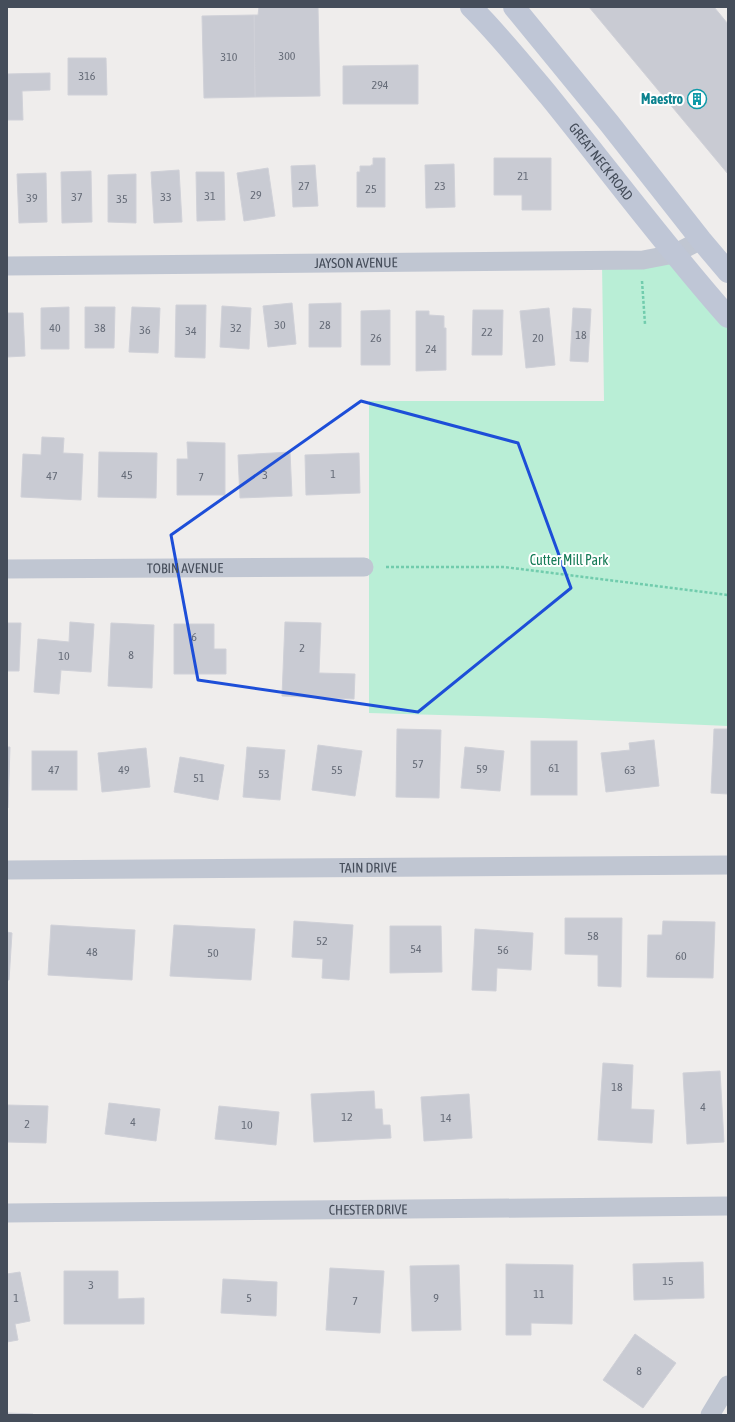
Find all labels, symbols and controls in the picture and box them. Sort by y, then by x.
house number: 300 [279,49,296,63]
house number: 310 [221,50,238,64]
house number: 316 [79,69,96,83]
house number: 294 [372,78,389,92]
building icon: Maestro [686,88,708,110]
place label: Maestro [641,91,683,107]
street label: GREAT NECK ROAD [566,120,636,203]
house number: 21 [517,169,529,183]
house number: 27 [298,179,310,193]
house number: 23 [434,179,446,193]
house number: 25 [365,182,377,196]
house number: 29 [250,188,262,202]
house number: 31 [204,189,216,203]
house number: 37 [71,190,83,204]
house number: 33 [160,190,172,204]
house number: 39 [26,191,38,205]
house number: 35 [116,192,128,206]
street label: JAYSON AVENUE [314,254,398,271]
house number: 30 [274,318,286,332]
house number: 28 [319,318,331,332]
house number: 40 [49,321,61,335]
house number: 38 [94,321,106,335]
house number: 32 [230,321,242,335]
house number: 36 [139,323,151,337]
house number: 34 [185,324,197,338]
house number: 22 [481,325,493,339]
house number: 18 [575,328,587,342]
house number: 26 [370,331,382,345]
house number: 20 [532,331,544,345]
house number: 24 [425,342,437,356]
house number: 1 [330,467,336,481]
house number: 45 [121,468,133,482]
house number: 3 [262,468,268,482]
house number: 47 [46,469,58,483]
house number: 7 [198,470,204,484]
park label: Cutter Mill Park [530,552,608,568]
street label: TOBIN AVENUE [147,560,223,576]
house number: 6 [191,630,197,644]
house number: 2 [299,641,305,655]
house number: 8 [128,648,134,662]
house number: 10 [58,649,70,663]
house number: 57 [412,757,424,771]
house number: 61 [548,761,560,775]
house number: 59 [476,762,488,776]
house number: 47 [48,763,60,777]
house number: 49 [118,763,130,777]
house number: 55 [331,763,343,777]
house number: 63 [624,763,636,777]
house number: 53 [258,767,270,781]
house number: 51 [193,771,205,785]
street label: TAIN DRIVE [339,859,397,876]
house number: 58 [587,929,599,943]
house number: 52 [316,934,328,948]
house number: 54 [410,942,422,956]
house number: 56 [497,943,509,957]
house number: 48 [86,945,98,959]
house number: 50 [207,946,219,960]
house number: 60 [675,949,687,963]
house number: 18 [611,1080,623,1094]
house number: 4 [700,1100,706,1114]
house number: 12 [341,1110,353,1124]
house number: 14 [440,1111,452,1125]
house number: 4 [130,1115,136,1129]
house number: 2 [24,1117,30,1131]
house number: 10 [241,1118,253,1132]
street label: CHESTER DRIVE [329,1201,407,1218]
house number: 15 [662,1274,674,1288]
house number: 3 [88,1278,94,1292]
house number: 11 [533,1287,545,1301]
house number: 1 [13,1291,19,1305]
house number: 5 [246,1291,252,1305]
house number: 9 [433,1291,439,1305]
house number: 7 [352,1294,358,1308]
house number: 8 [636,1364,642,1378]

